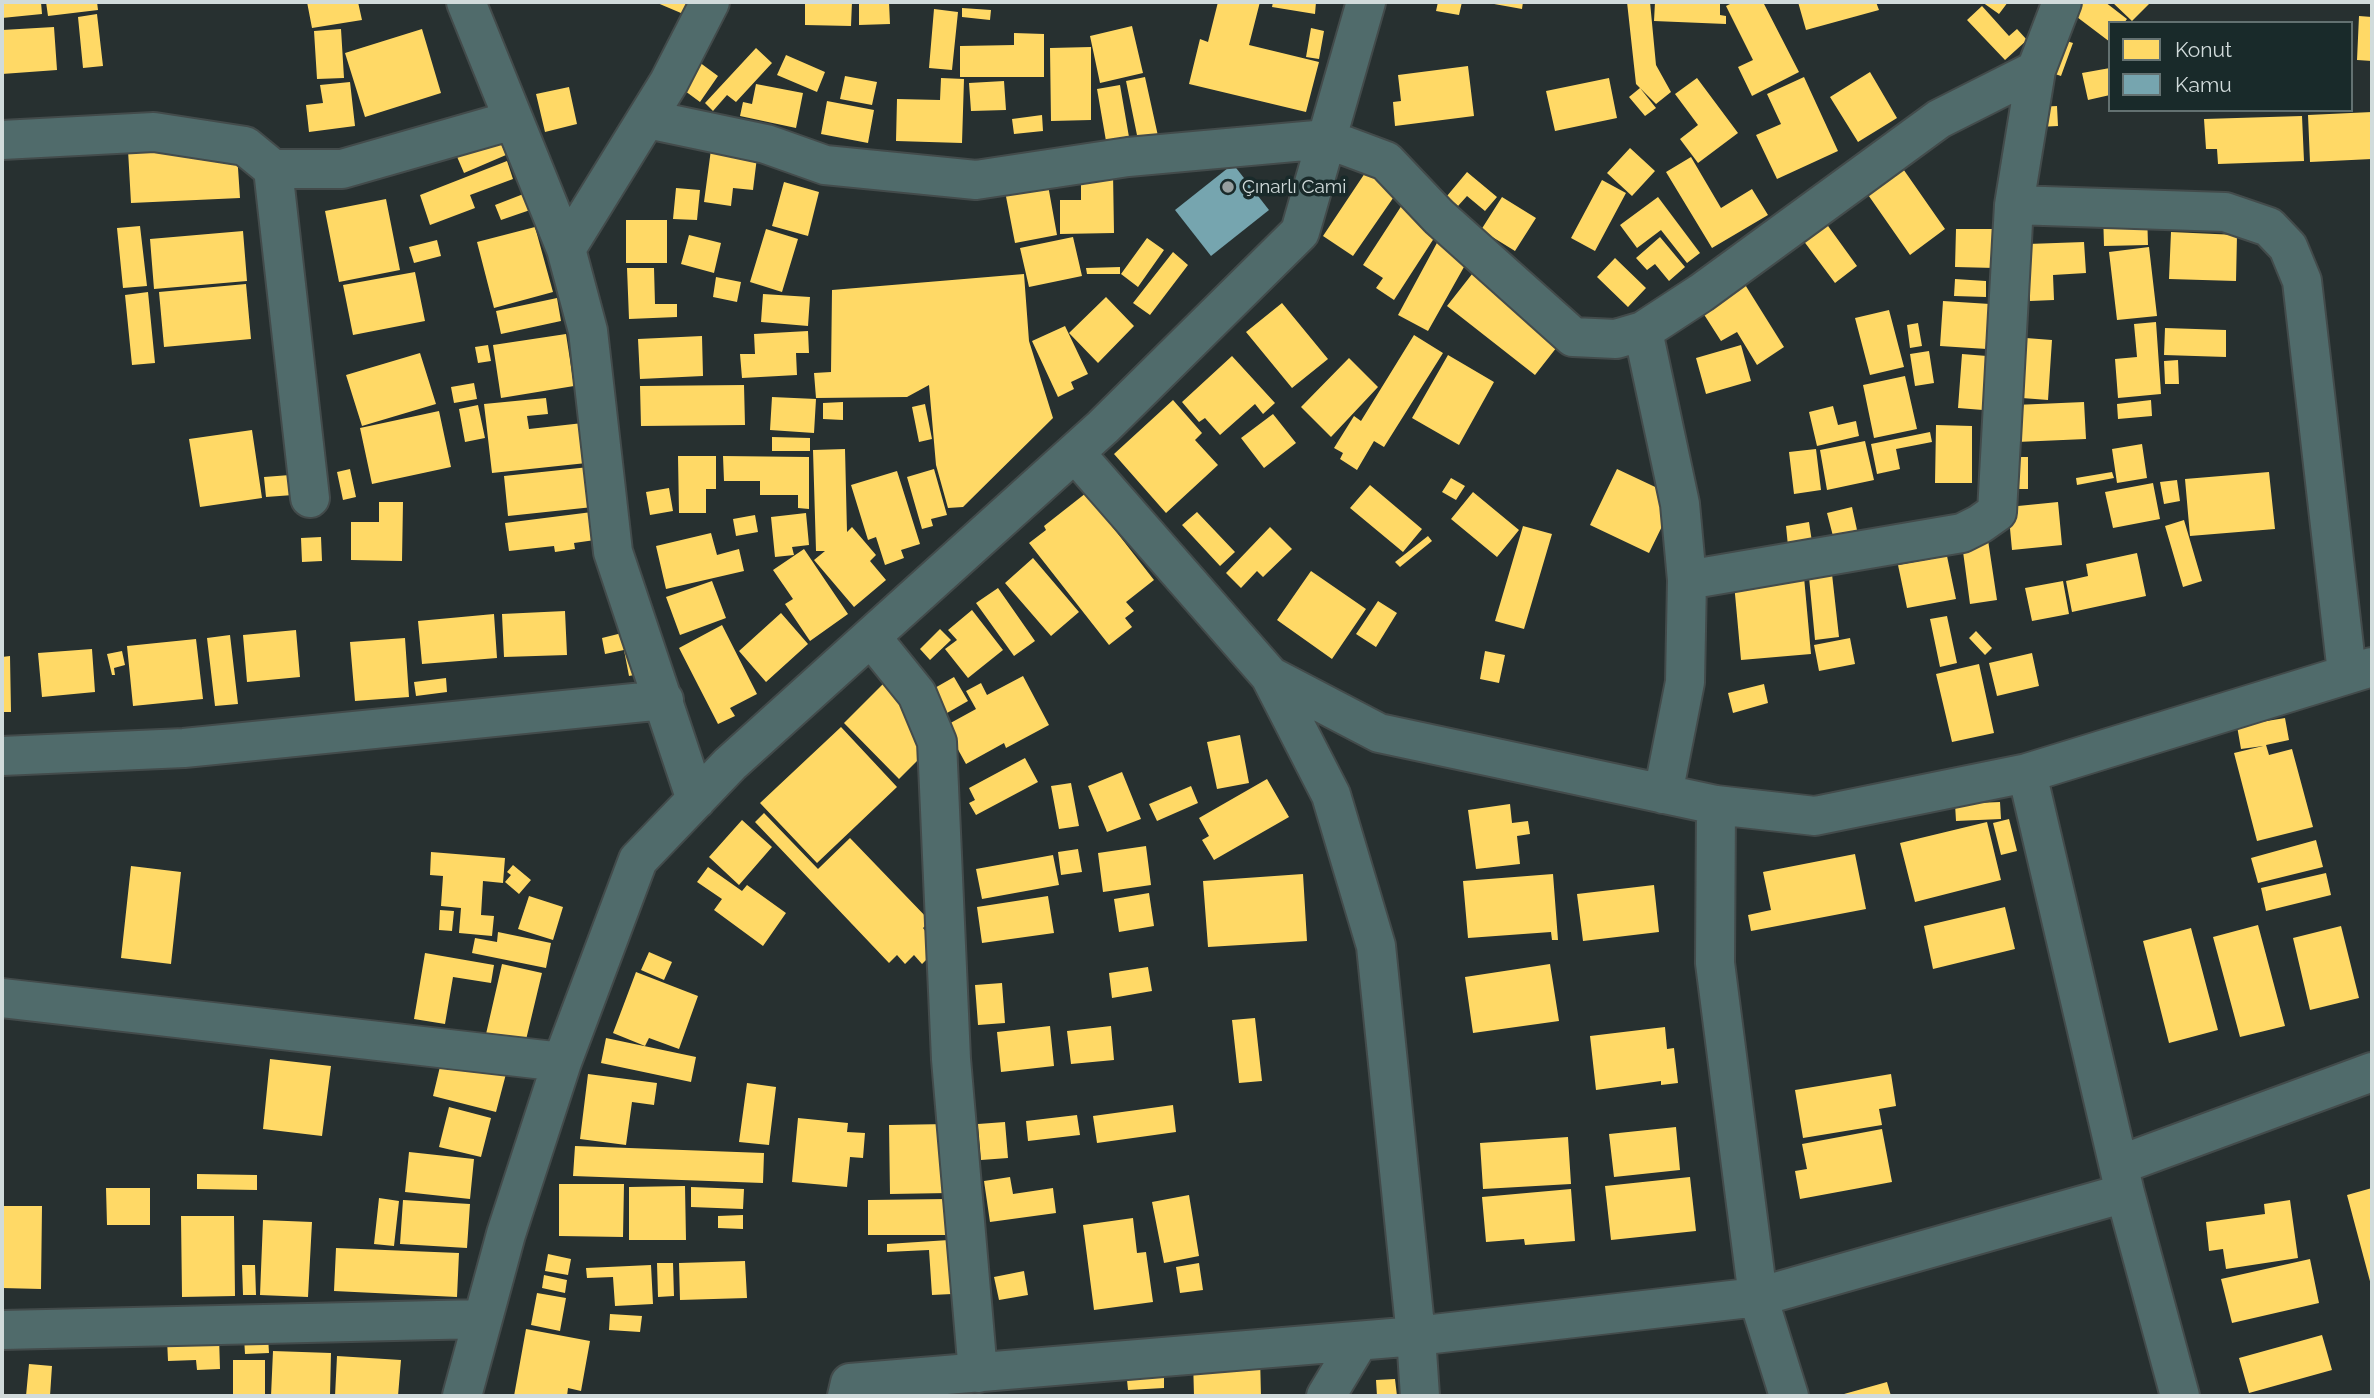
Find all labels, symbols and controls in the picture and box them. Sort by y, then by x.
legend [2108,21,2353,112]
text: Konut [2175,37,2232,62]
text: Kamu [2175,72,2232,97]
place label: Çınarlı Cami [1242,176,1346,198]
marker: Çınarlı Cami [1220,179,1236,195]

